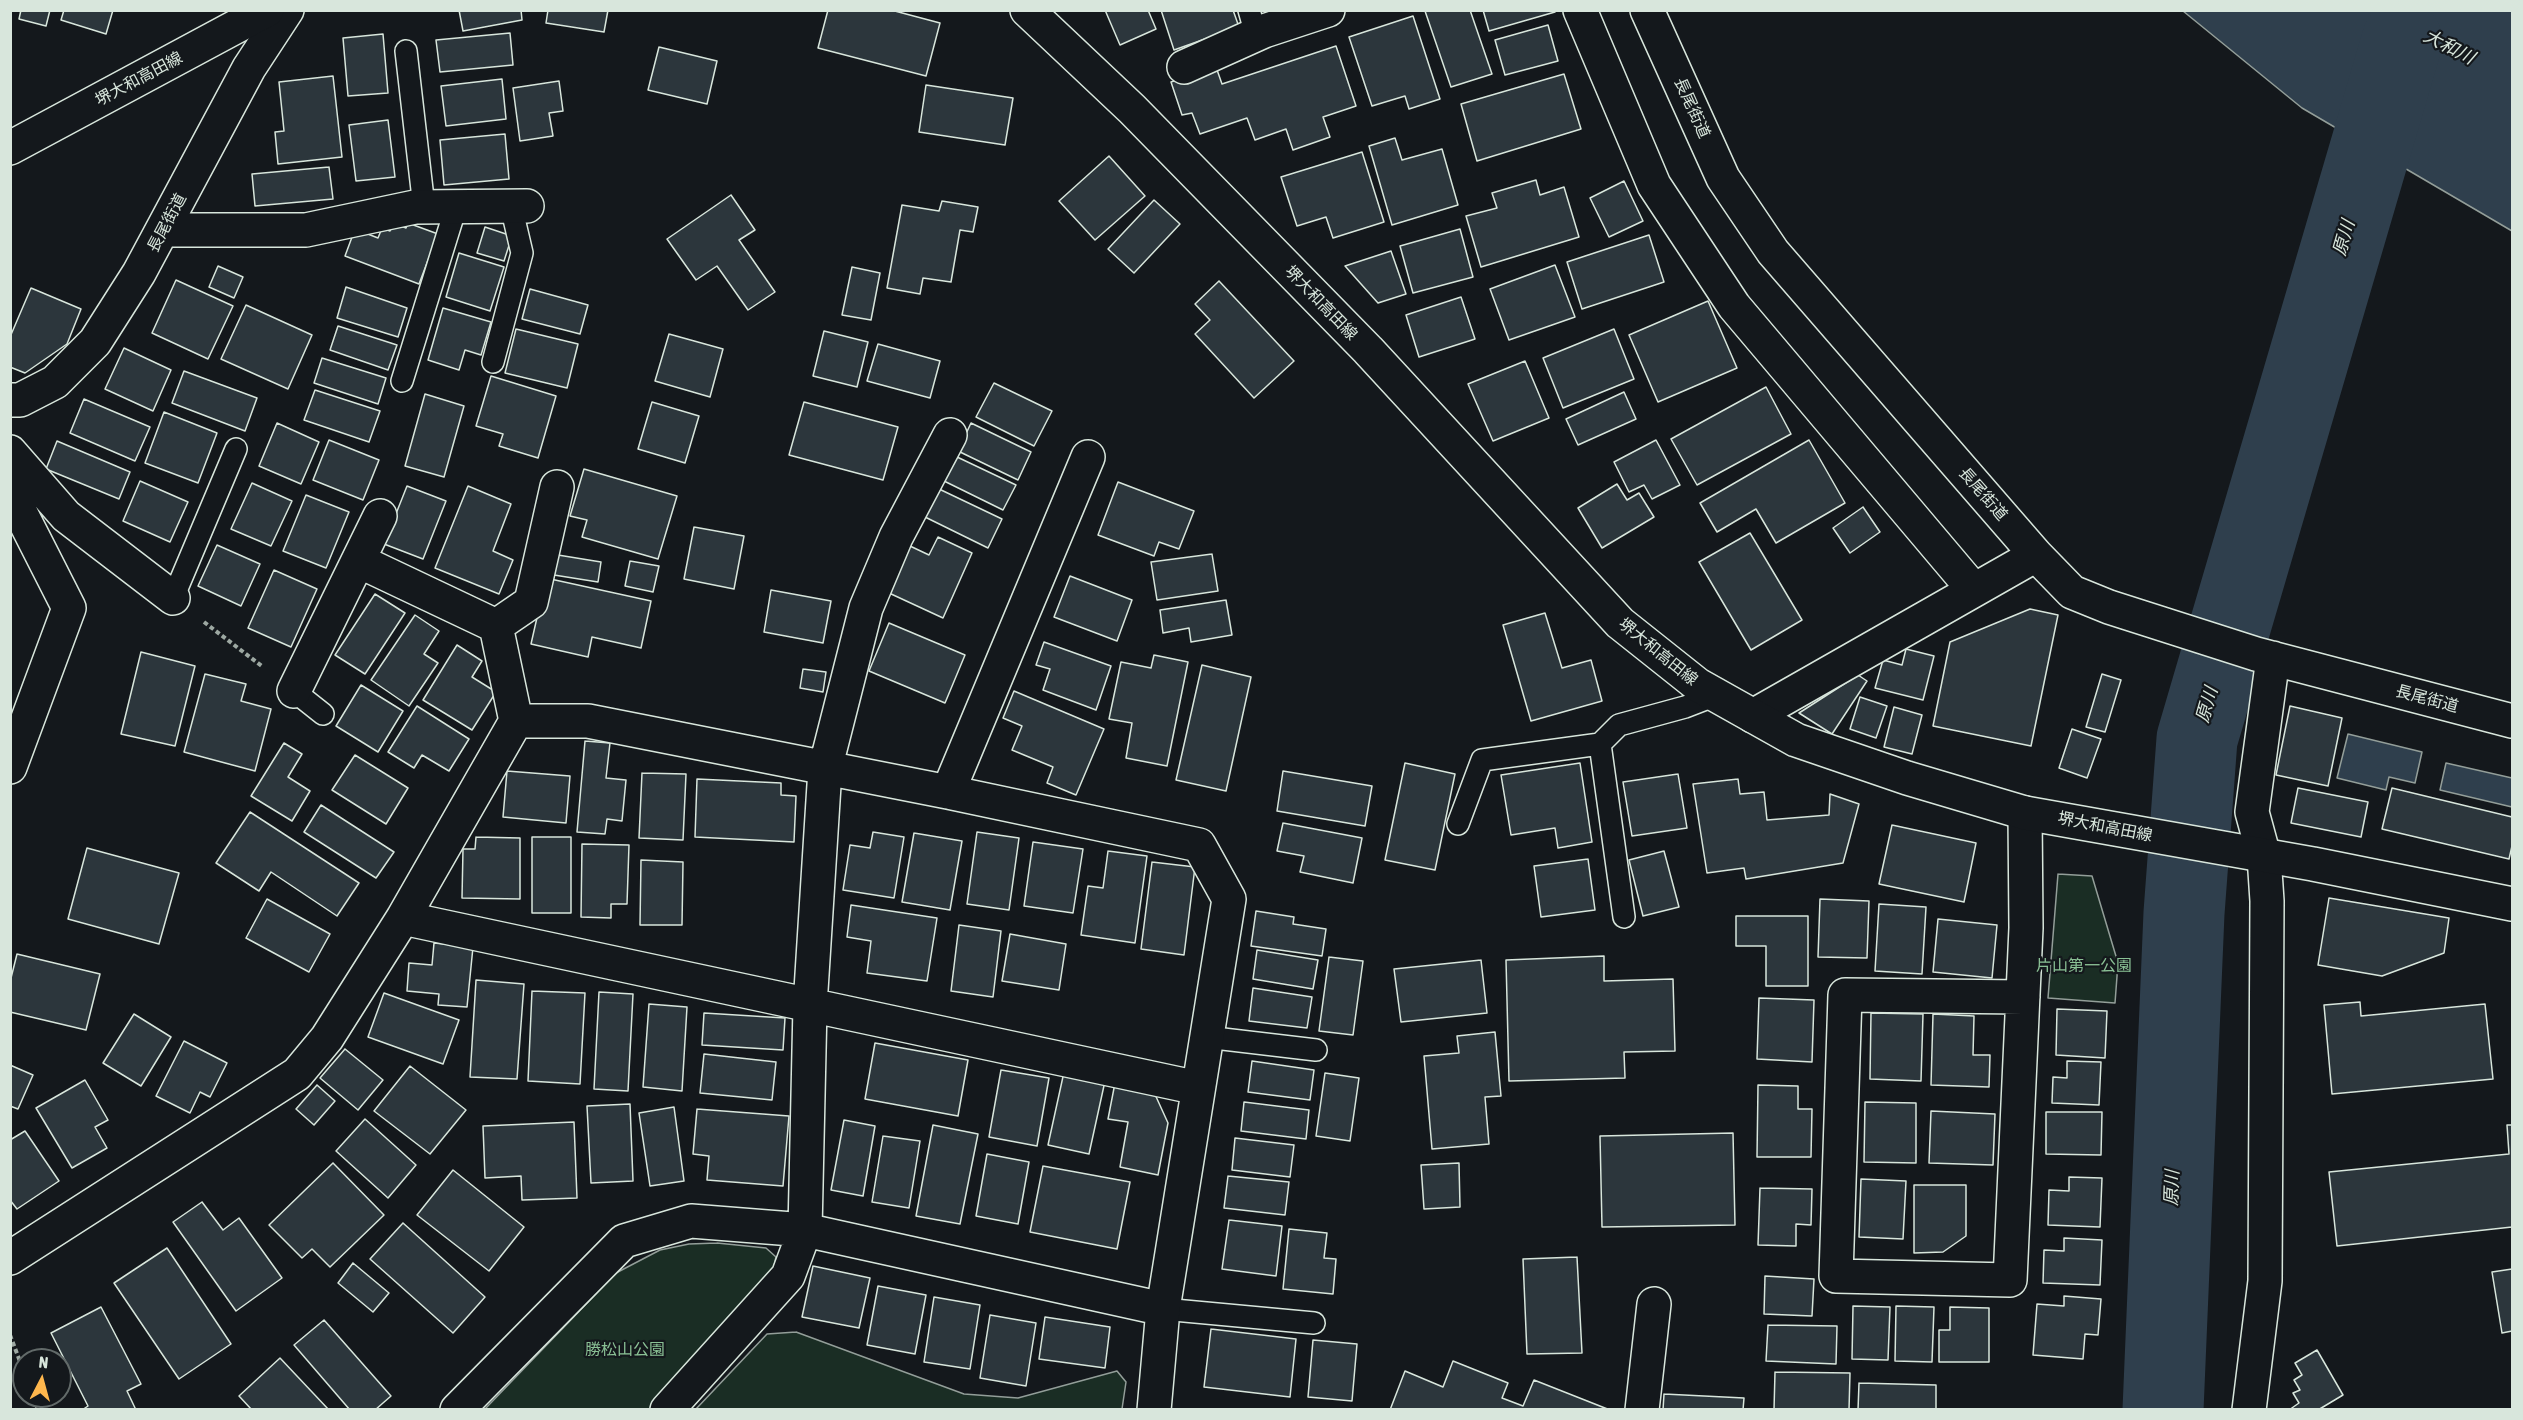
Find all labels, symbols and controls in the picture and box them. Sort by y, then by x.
water label: 大和川 [2420,25,2478,69]
street label: 堺大和高田線 [92,48,186,110]
street label: 長尾街道 [1670,75,1714,141]
street label: 長尾街道 [144,190,190,256]
water label: 原川 [2329,218,2359,258]
street label: 堺大和高田線 [1281,262,1361,344]
street label: 長尾街道 [1955,464,2011,524]
street label: 堺大和高田線 [1615,614,1701,690]
street label: 長尾街道 [2394,681,2460,717]
water label: 原川 [2192,685,2222,725]
street label: 堺大和高田線 [2056,808,2154,846]
park label: 片山第一公園 [2036,956,2132,976]
water label: 原川 [2161,1170,2183,1206]
park label: 勝松山公園 [585,1340,665,1360]
north arrow [12,1348,72,1408]
text: N [38,1353,49,1372]

